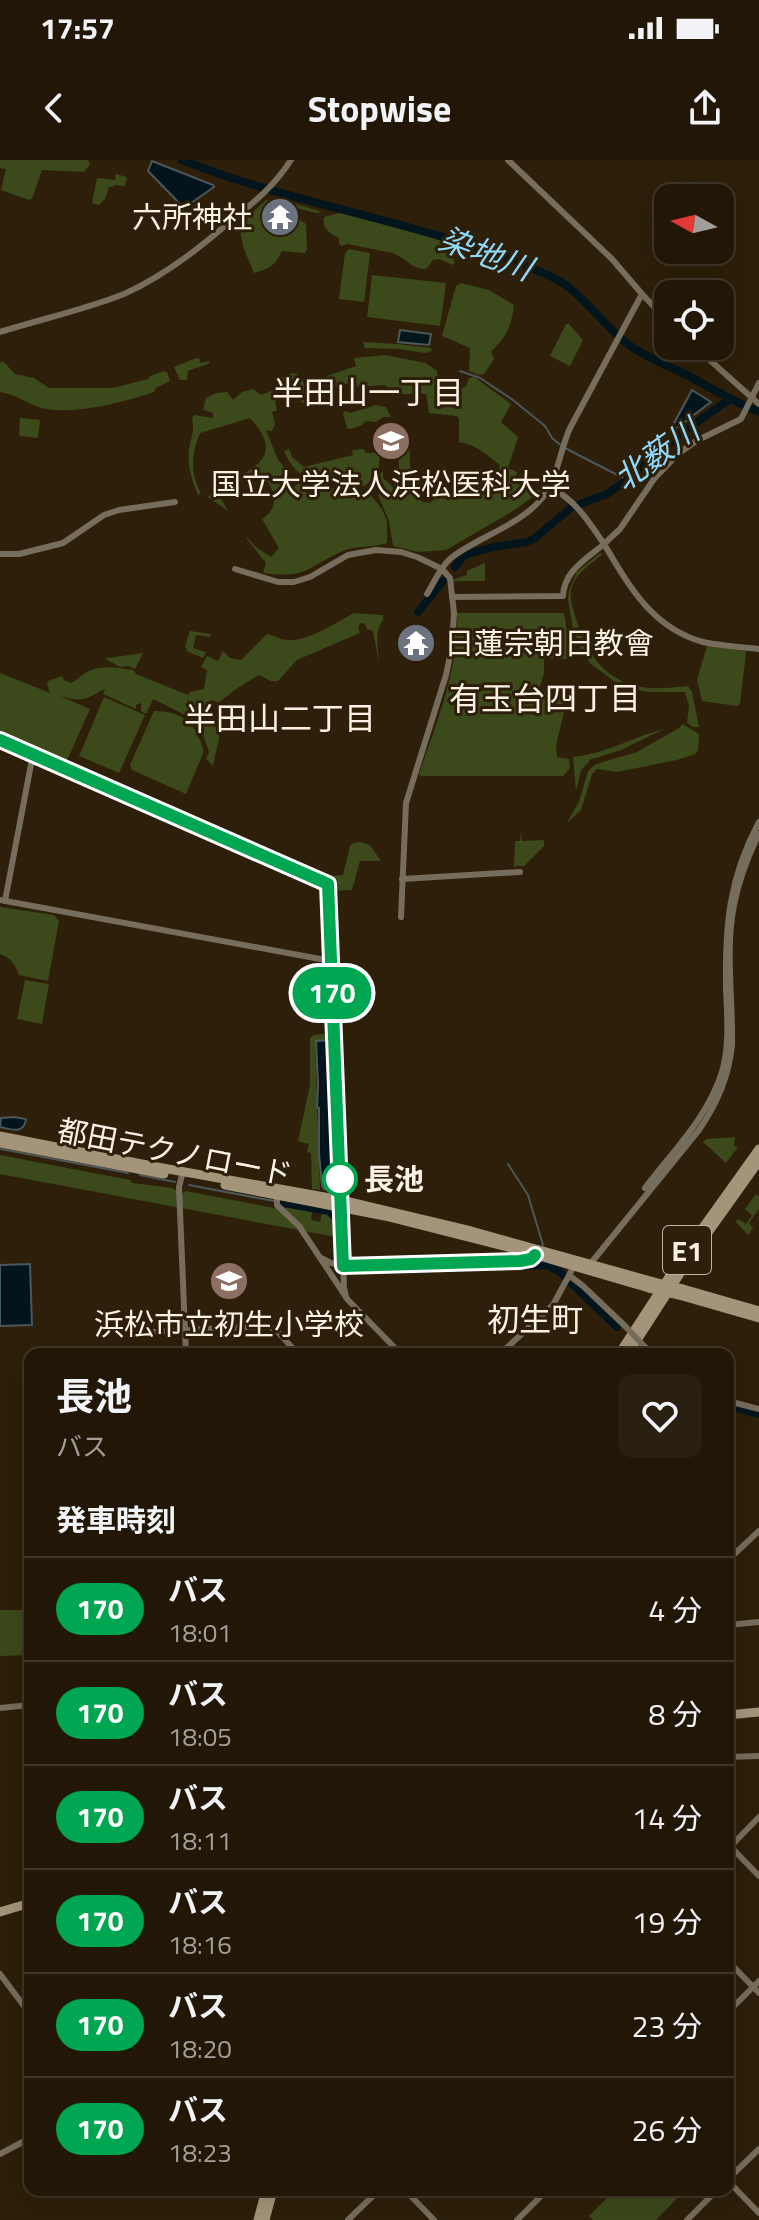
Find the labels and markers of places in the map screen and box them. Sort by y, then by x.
place label: 六所神社 [132,194,252,240]
temple icon: 六所神社 [259,196,301,238]
school or university icon: 国立大学法人浜松医科大学 [370,420,412,462]
place label: 国立大学法人浜松医科大学 [211,461,571,507]
place label: 日蓮宗朝日教會 [444,620,654,666]
temple icon: 日蓮宗朝日教會 [395,622,437,664]
place label: 長池 [364,1156,424,1202]
marker: 長池 [323,1162,357,1196]
school or university icon: 浜松市立初生小学校 [208,1260,250,1302]
place label: 浜松市立初生小学校 [94,1301,364,1347]

